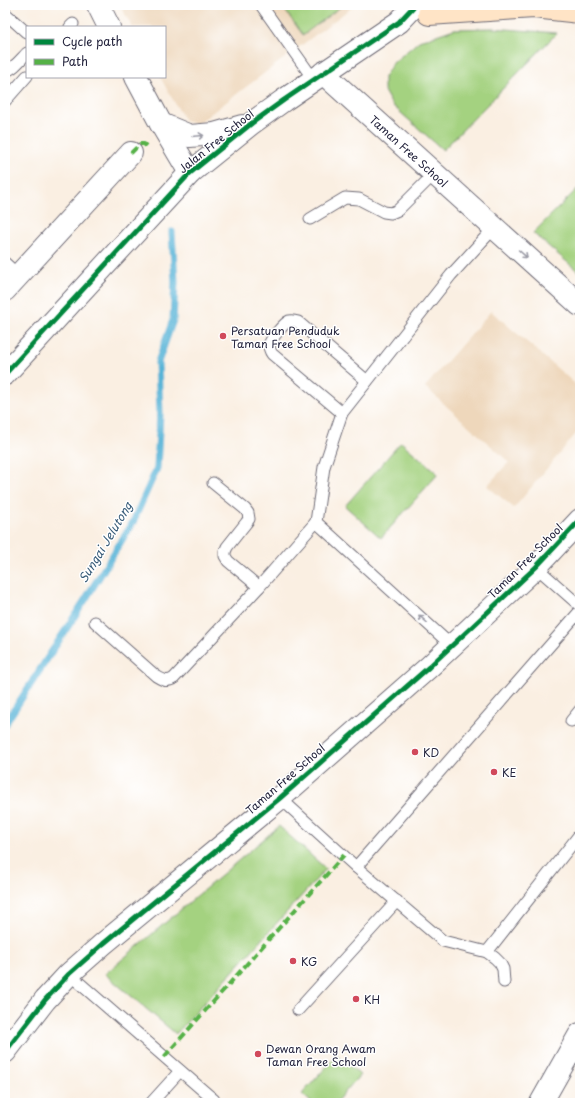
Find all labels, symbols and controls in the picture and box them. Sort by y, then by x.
legend [26,26,166,78]
text: Cycle path [62,32,123,50]
text: Path [62,52,88,70]
street label: Jalan Free School [175,105,257,177]
street label: Taman Free School [366,111,452,191]
one-way arrow [191,132,204,139]
one-way arrow [518,250,529,259]
place label: Persatuan Penduduk Taman Free School [231,322,340,352]
marker: Persatuan Penduduk Taman Free School [218,331,228,341]
water label: Sungai Jelutong [74,497,137,586]
street label: Taman Free School [484,520,566,602]
one-way arrow [418,615,428,624]
street label: Taman Free School [242,740,328,818]
place label: KD [423,744,439,761]
marker: KD [410,747,420,757]
place label: KE [502,764,517,781]
marker: KE [489,767,499,777]
place label: KG [301,953,317,970]
marker: KG [288,956,298,966]
place label: KH [364,991,380,1008]
marker: KH [351,994,361,1004]
place label: Dewan Orang Awam Taman Free School [266,1040,376,1070]
marker: Dewan Orang Awam Taman Free School [253,1049,263,1059]

